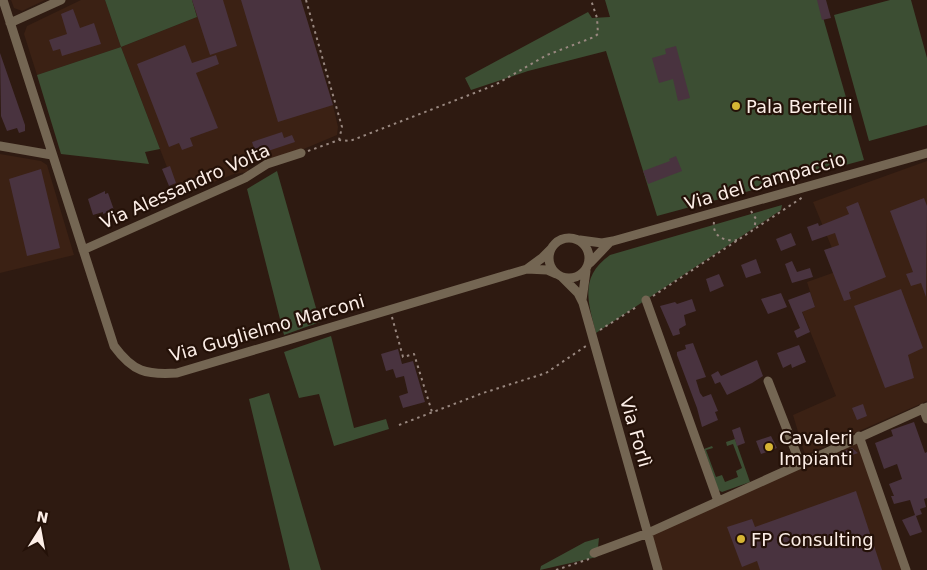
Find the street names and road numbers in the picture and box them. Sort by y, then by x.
street label: Via Alessandro Volta [97,139,273,233]
street label: Via del Campaccio [682,148,848,214]
street label: Via Guglielmo Marconi [167,290,367,366]
street label: Via Forlì [616,395,656,469]

